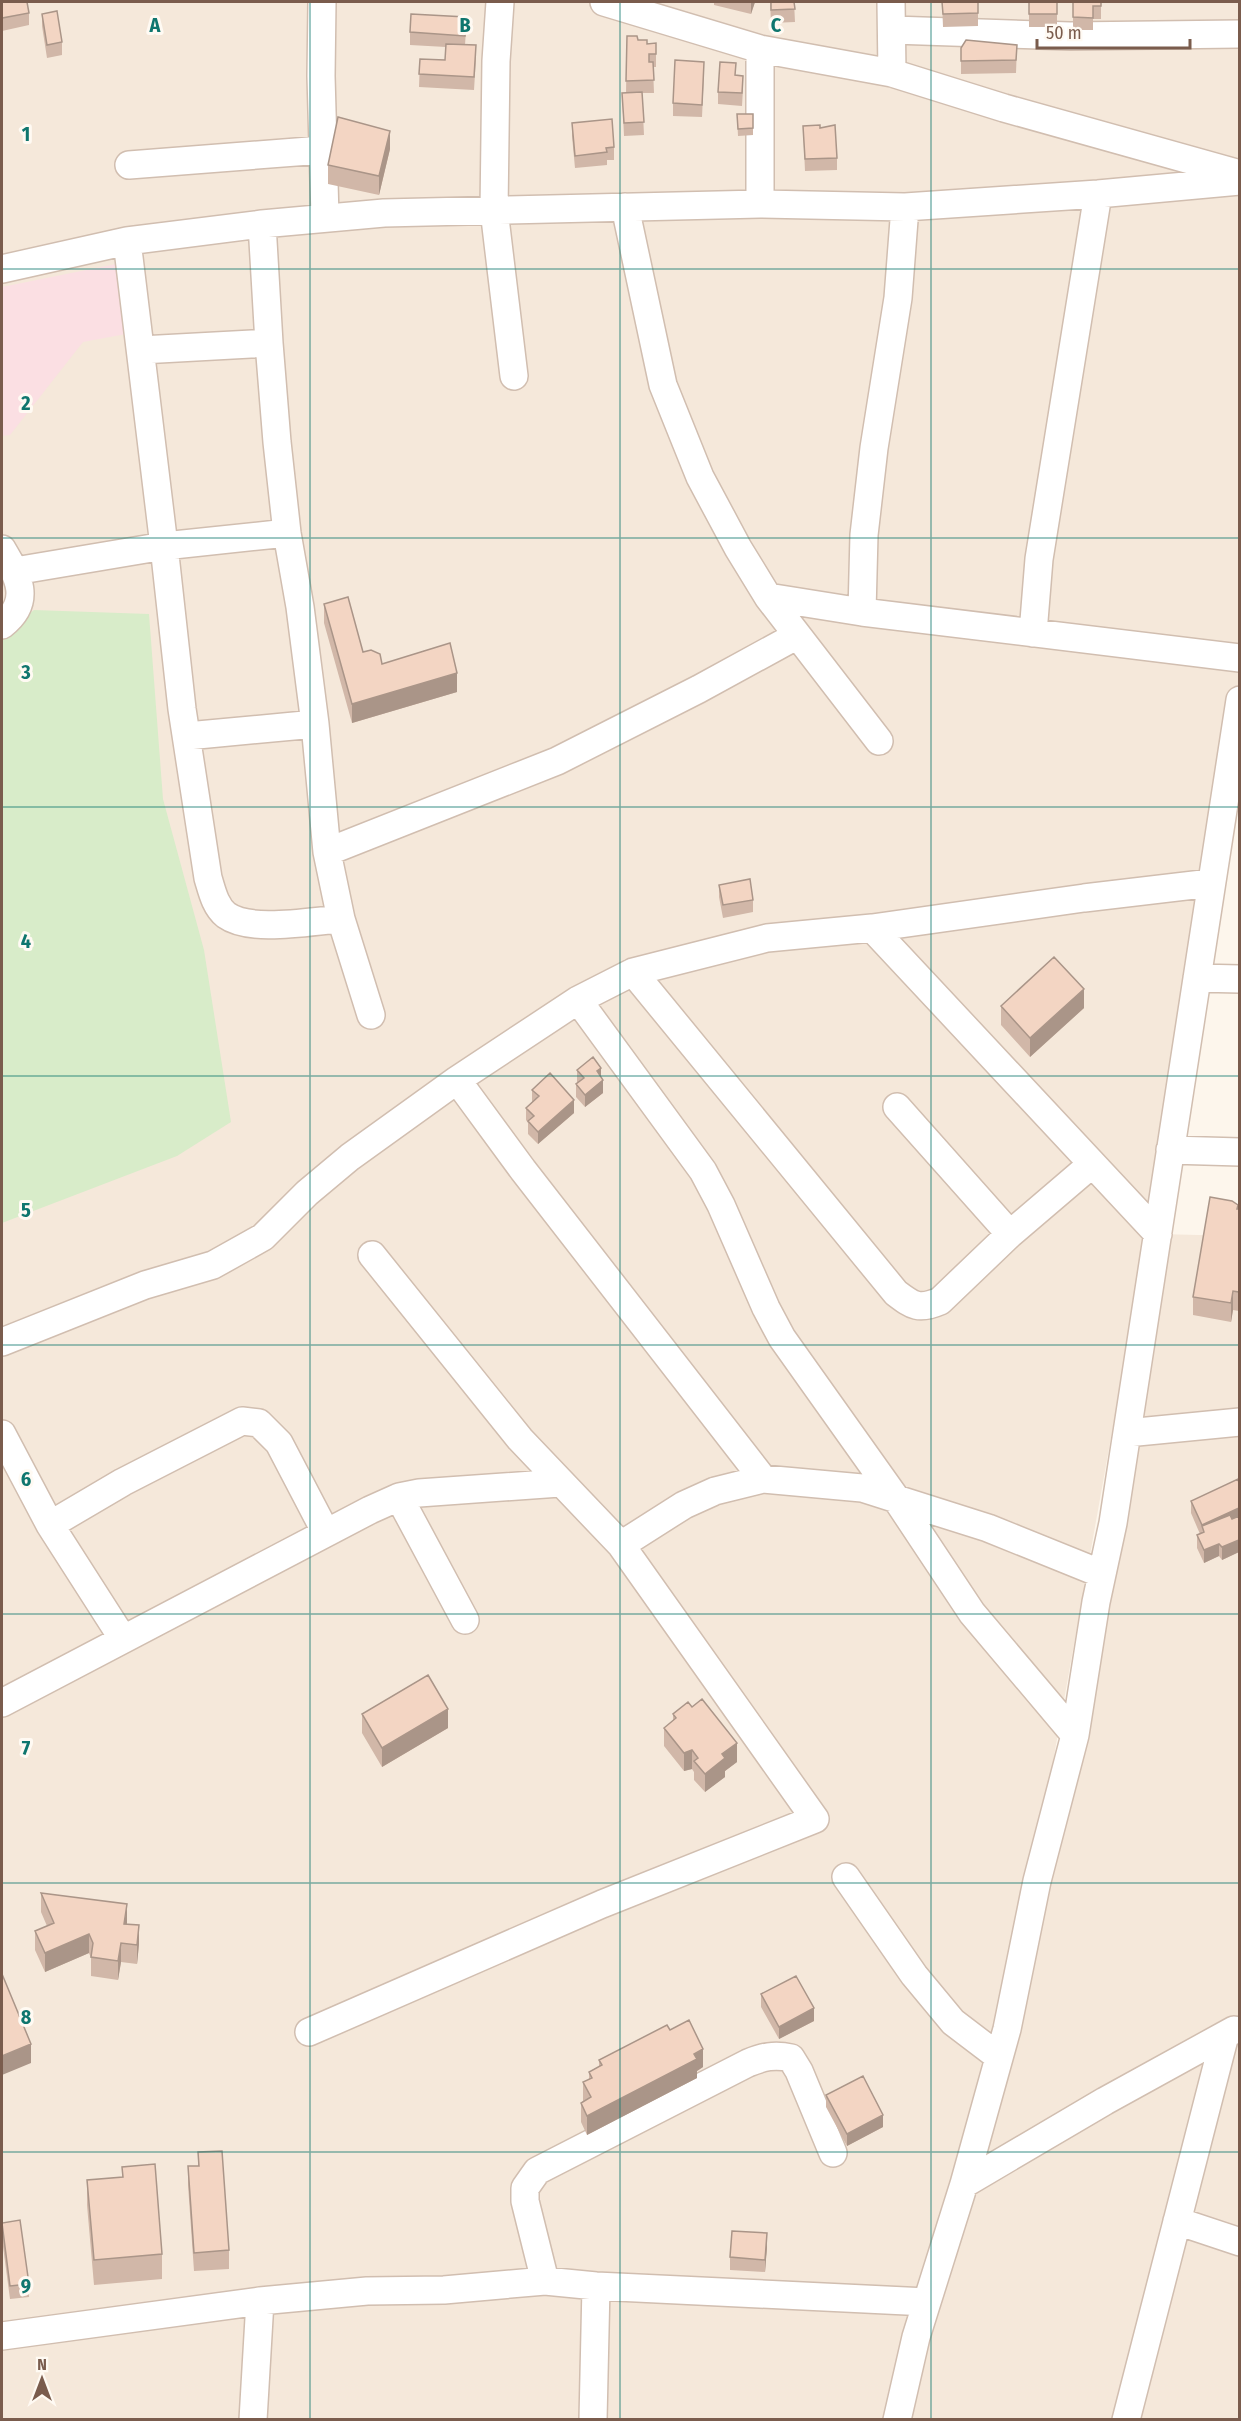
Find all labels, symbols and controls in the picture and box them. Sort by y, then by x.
scale bar [1037,12,1190,50]
text: A [149,13,162,37]
text: B [459,13,471,37]
text: C [771,13,782,37]
text: 50 m [1046,22,1082,44]
text: 1 [22,122,30,146]
text: 2 [20,391,31,415]
text: 3 [20,660,31,684]
text: 4 [21,929,31,953]
text: 5 [21,1198,31,1222]
text: 6 [21,1467,31,1491]
text: 7 [22,1736,31,1760]
text: 8 [21,2005,32,2029]
text: 9 [21,2274,31,2298]
north arrow [12,2349,72,2409]
text: N [37,2355,47,2374]

